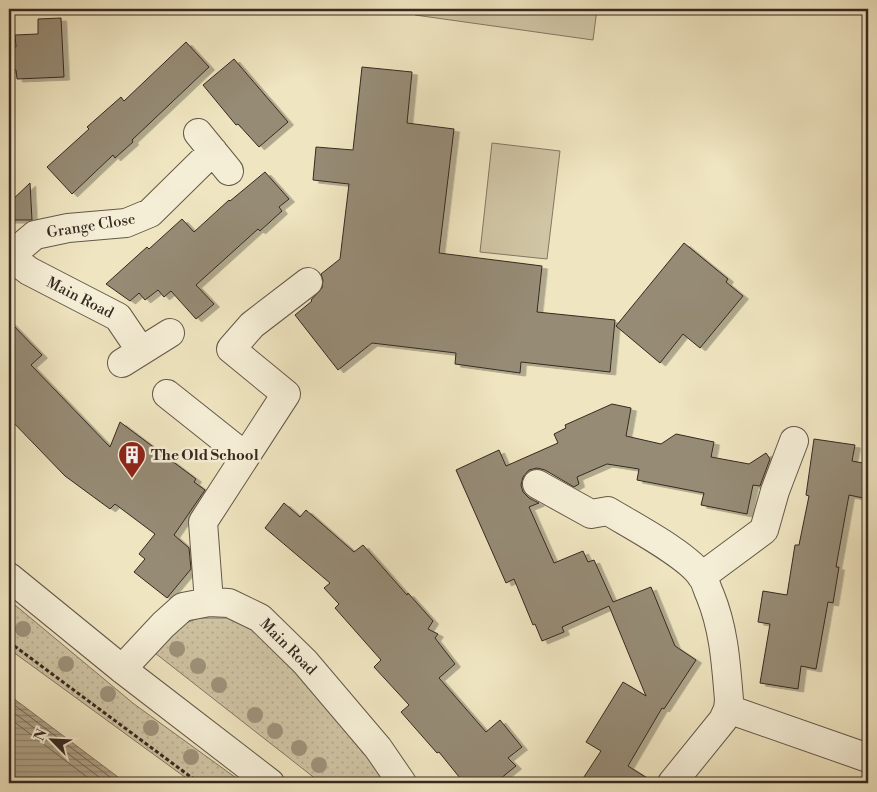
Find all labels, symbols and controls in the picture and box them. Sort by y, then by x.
street label: Grange Close [45,210,137,242]
street label: Main Road [43,273,117,323]
building icon: The Old School [117,440,147,479]
place label: The Old School [151,446,259,465]
street label: Main Road [256,615,321,680]
north arrow [28,714,78,764]
text: N [31,726,52,744]

